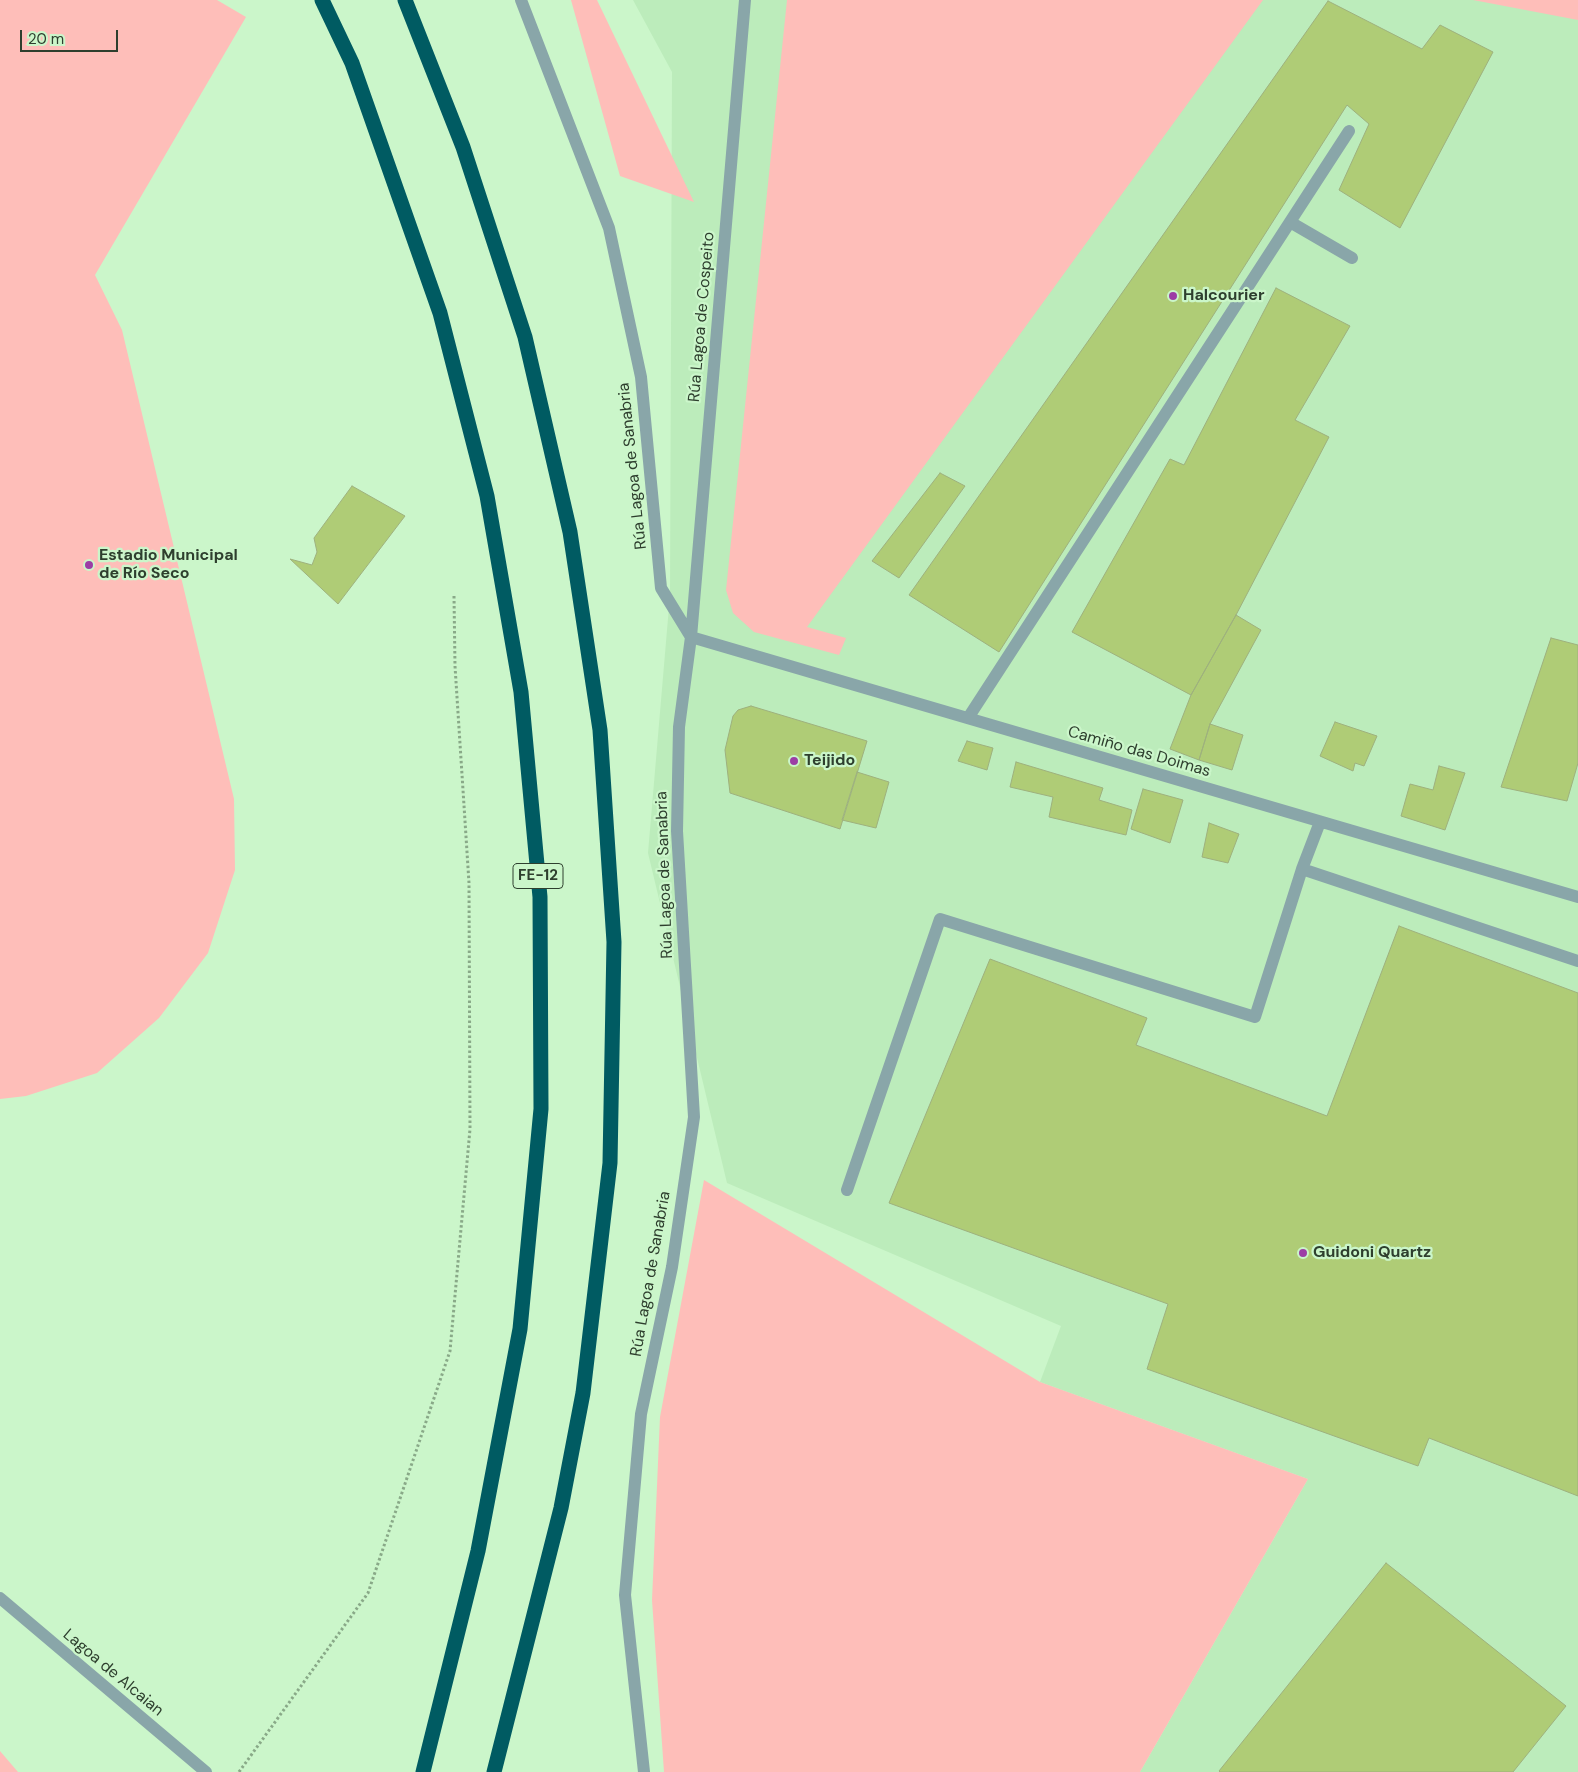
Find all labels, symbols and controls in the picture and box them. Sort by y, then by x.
scale bar [22,20,120,52]
text: 20 m [28,29,64,49]
street label: Rúa Lagoa de Cospeito [685,231,719,403]
place label: Halcourier [1183,286,1265,306]
marker: Halcourier [1167,290,1179,302]
street label: Rúa Lagoa de Sanabria [615,382,651,550]
place label: Estadio Municipal de Río Seco [99,546,238,584]
marker: Estadio Municipal de Río Seco [83,559,95,571]
street label: Camiño das Doimas [1065,722,1213,782]
place label: Teijido [804,751,855,771]
marker: Teijido [788,755,800,767]
street label: Rúa Lagoa de Sanabria [652,791,678,959]
road number: FE-12 [513,864,563,888]
street label: Rúa Lagoa de Sanabria [627,1190,675,1358]
place label: Guidoni Quartz [1313,1243,1431,1263]
marker: Guidoni Quartz [1297,1247,1309,1259]
street label: Lagoa de Alcaian [59,1625,167,1721]

